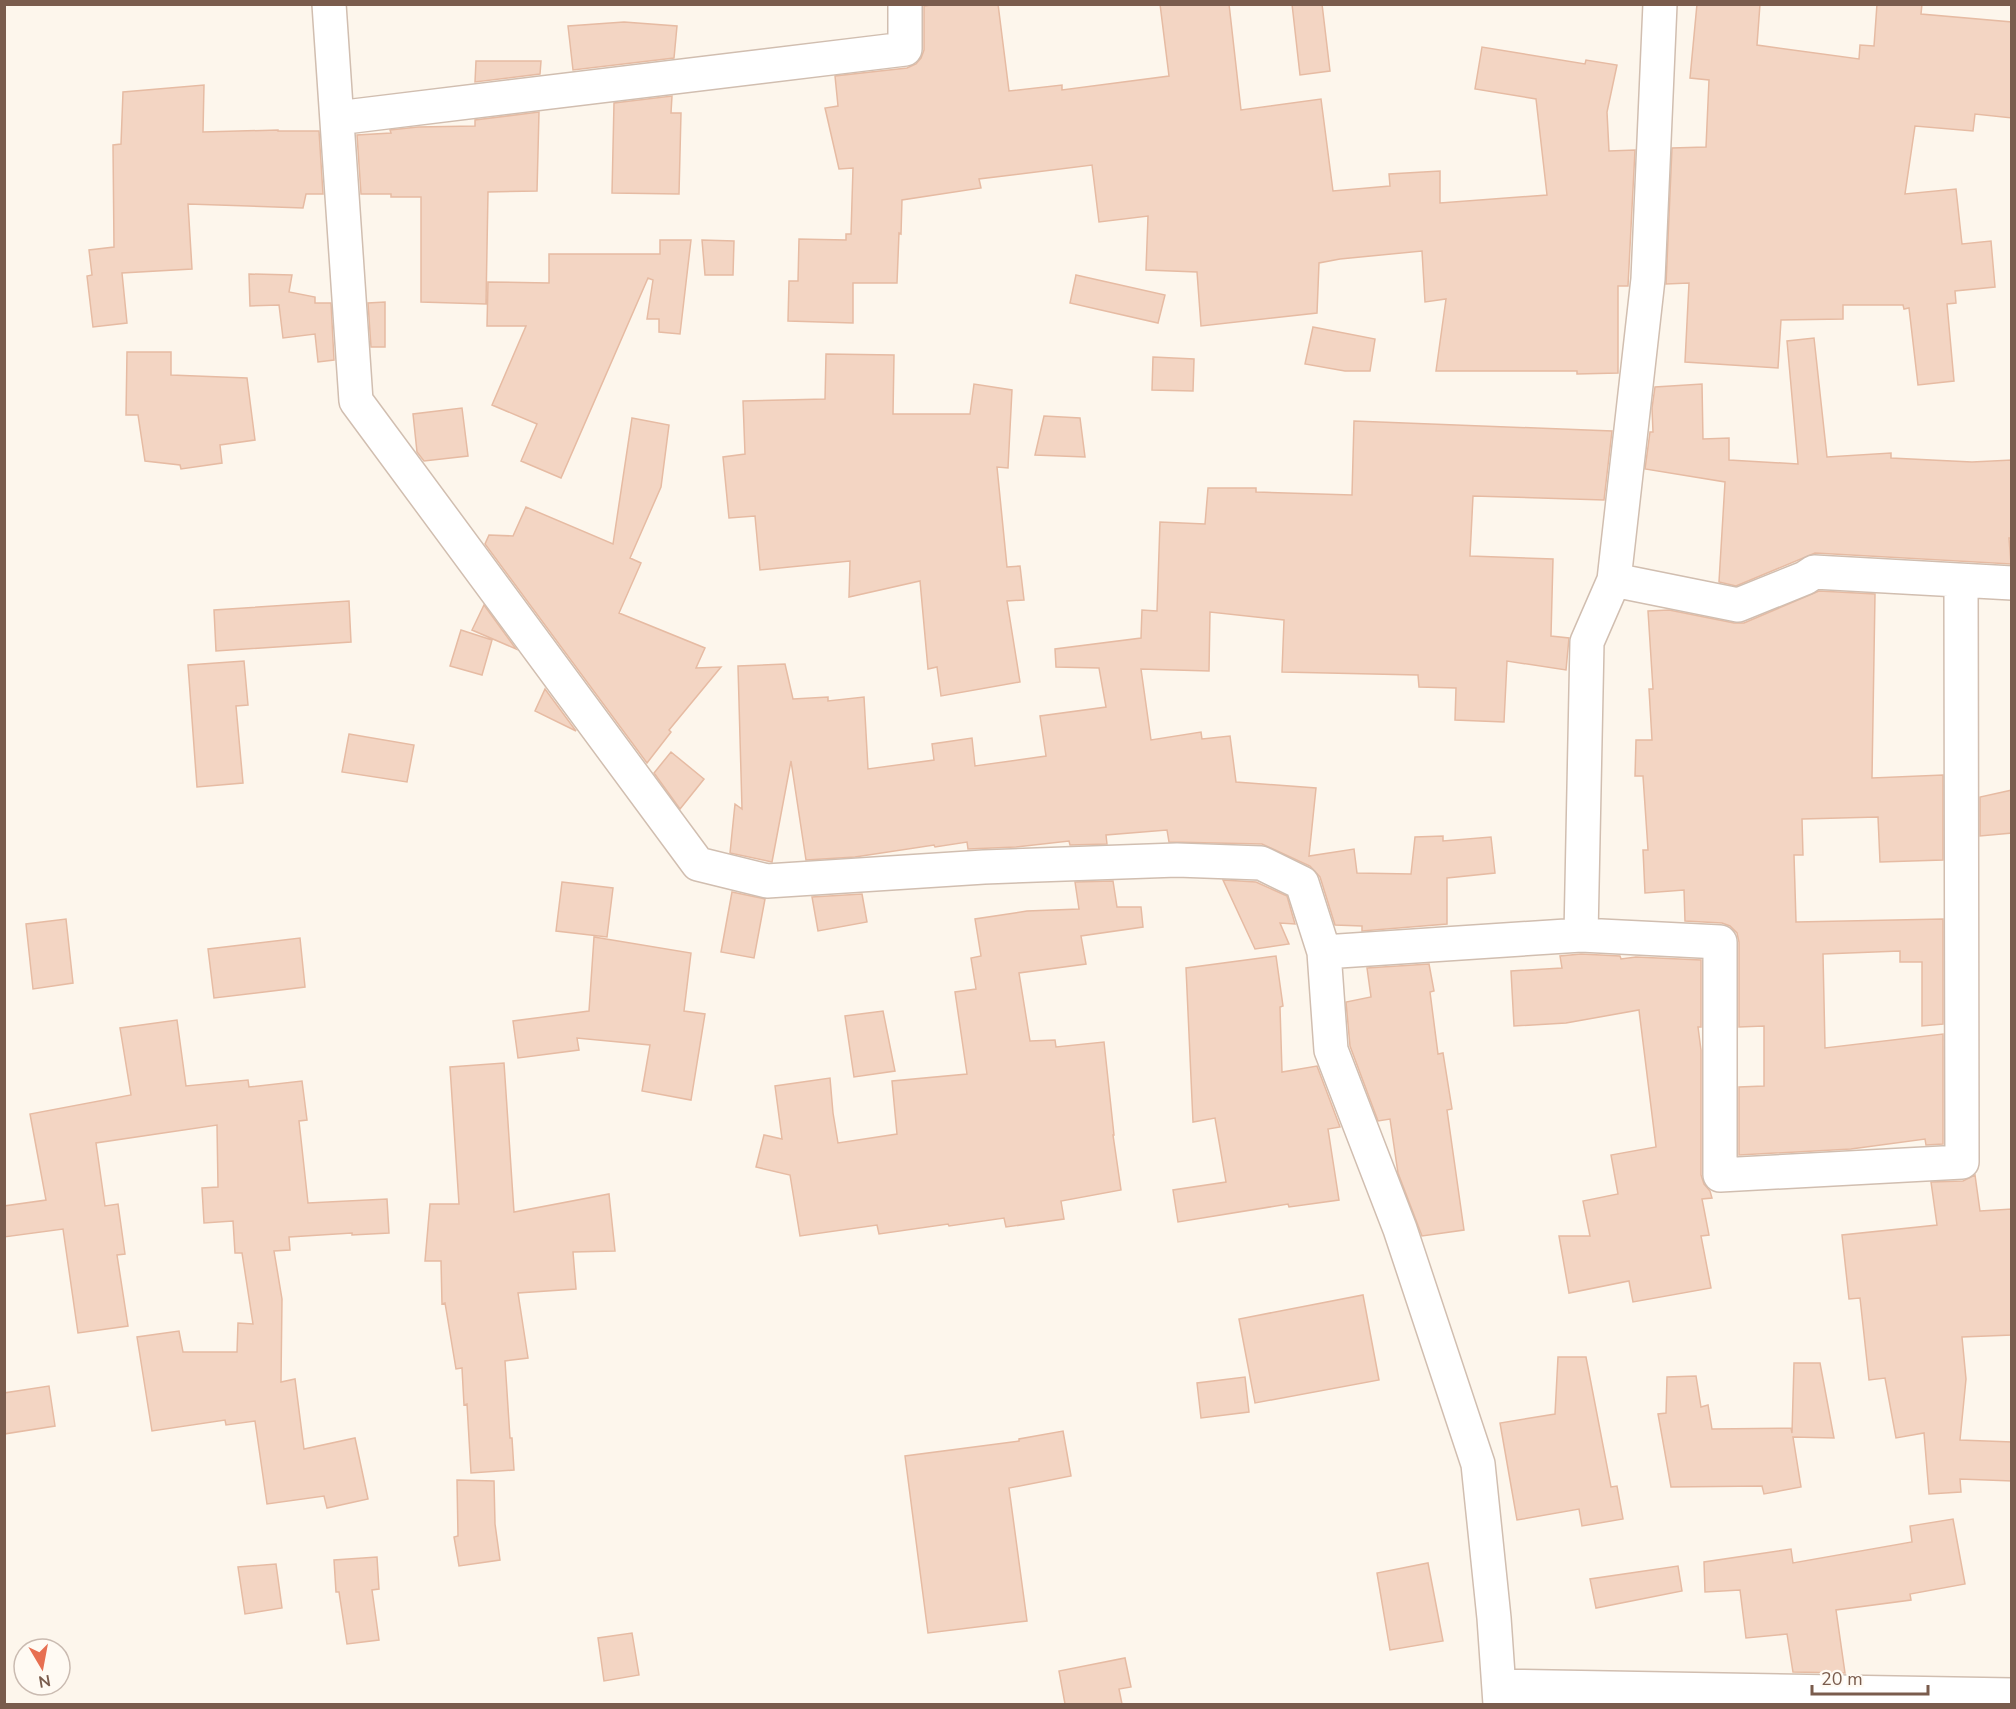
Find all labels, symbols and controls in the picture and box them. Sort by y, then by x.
north arrow [12,1637,72,1697]
scale bar [1812,1658,1928,1696]
text: 20 m [1821,1667,1863,1691]
text: N [37,1669,52,1693]

